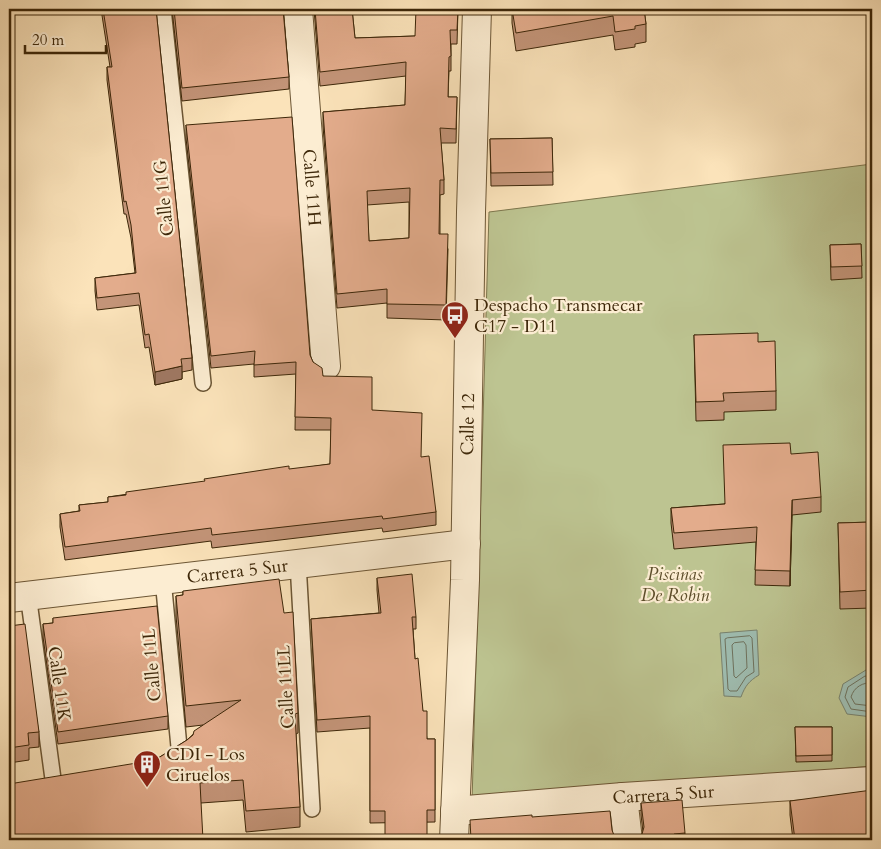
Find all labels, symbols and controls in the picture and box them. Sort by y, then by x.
scale bar [25,22,106,54]
text: 20 m [32,30,64,50]
street label: Calle 11H [297,148,327,227]
street label: Calle 11G [148,159,180,237]
place label: Despacho Transmecar C17 - D11 [474,293,643,339]
bus stop icon: Despacho Transmecar C17 - D11 [440,300,470,339]
street label: Calle 12 [455,393,481,456]
street label: Carrera 5 Sur [185,553,290,589]
park label: Piscinas De Robin [641,562,709,608]
street label: Calle 11L [136,627,168,702]
street label: Calle 11LL [271,644,301,730]
street label: Calle 11K [41,645,77,724]
place label: CDI - Los Ciruelos [166,742,245,788]
building icon: CDI - Los Ciruelos [132,749,162,788]
street label: Carrera 5 Sur [612,779,715,810]

